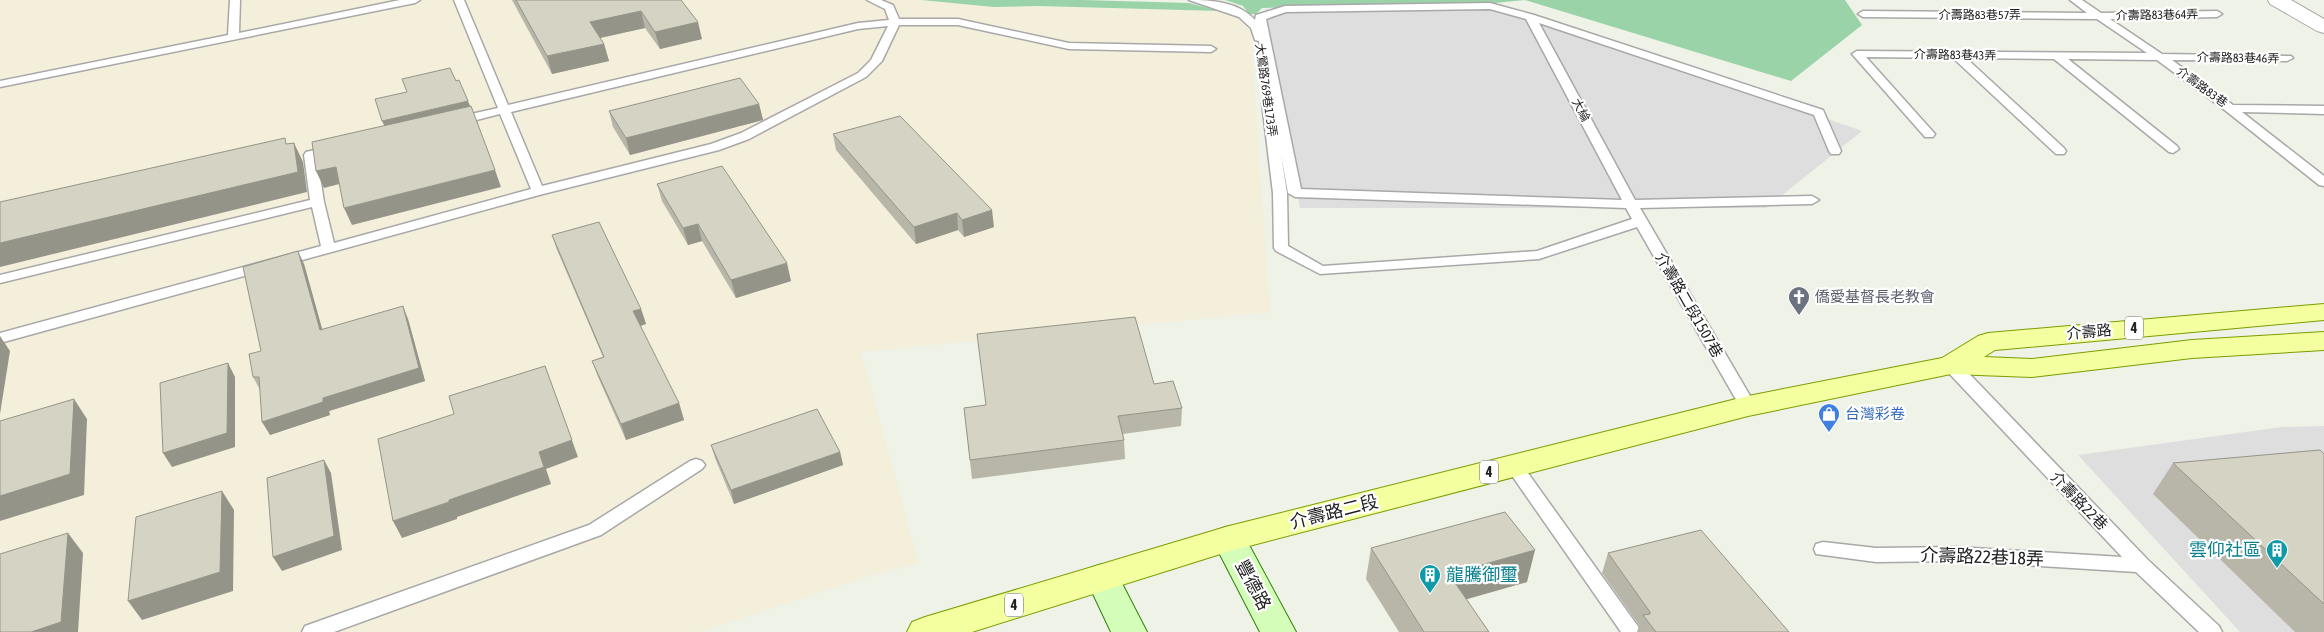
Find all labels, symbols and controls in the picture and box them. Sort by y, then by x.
street label: 介壽路83巷64弄 [2116,7,2198,23]
street label: 介壽路83巷57弄 [1939,8,2021,22]
street label: 大鶯路769巷173弄 [1253,43,1279,137]
street label: 介壽路83巷43弄 [1914,47,1996,63]
street label: 介壽路83巷46弄 [2197,50,2279,66]
street label: 介壽路83巷 [2174,64,2230,110]
street label: 大綸 [1569,96,1593,124]
street label: 介壽路二段1507巷 [1653,249,1726,360]
church icon: 僑愛基督長老教會 [1787,285,1811,316]
place label: 僑愛基督長老教會 [1815,288,1935,305]
road number: 4 [2125,316,2143,339]
street label: 介壽路 [2066,321,2112,342]
shop icon: 台灣彩卷 [1817,402,1841,433]
place label: 台灣彩卷 [1845,405,1905,422]
road number: 4 [1480,461,1498,484]
street label: 介壽路22巷 [2048,468,2111,533]
street label: 介壽路二段 [1288,490,1380,533]
building icon: 雲仰社區 [2265,538,2289,569]
place label: 雲仰社區 [2189,539,2261,560]
street label: 介壽路22巷18弄 [1920,544,2044,569]
street label: 豐德路 [1231,556,1275,614]
building icon: 龍騰御璽 [1418,563,1442,594]
place label: 龍騰御璽 [1446,564,1518,585]
road number: 4 [1005,594,1023,616]

